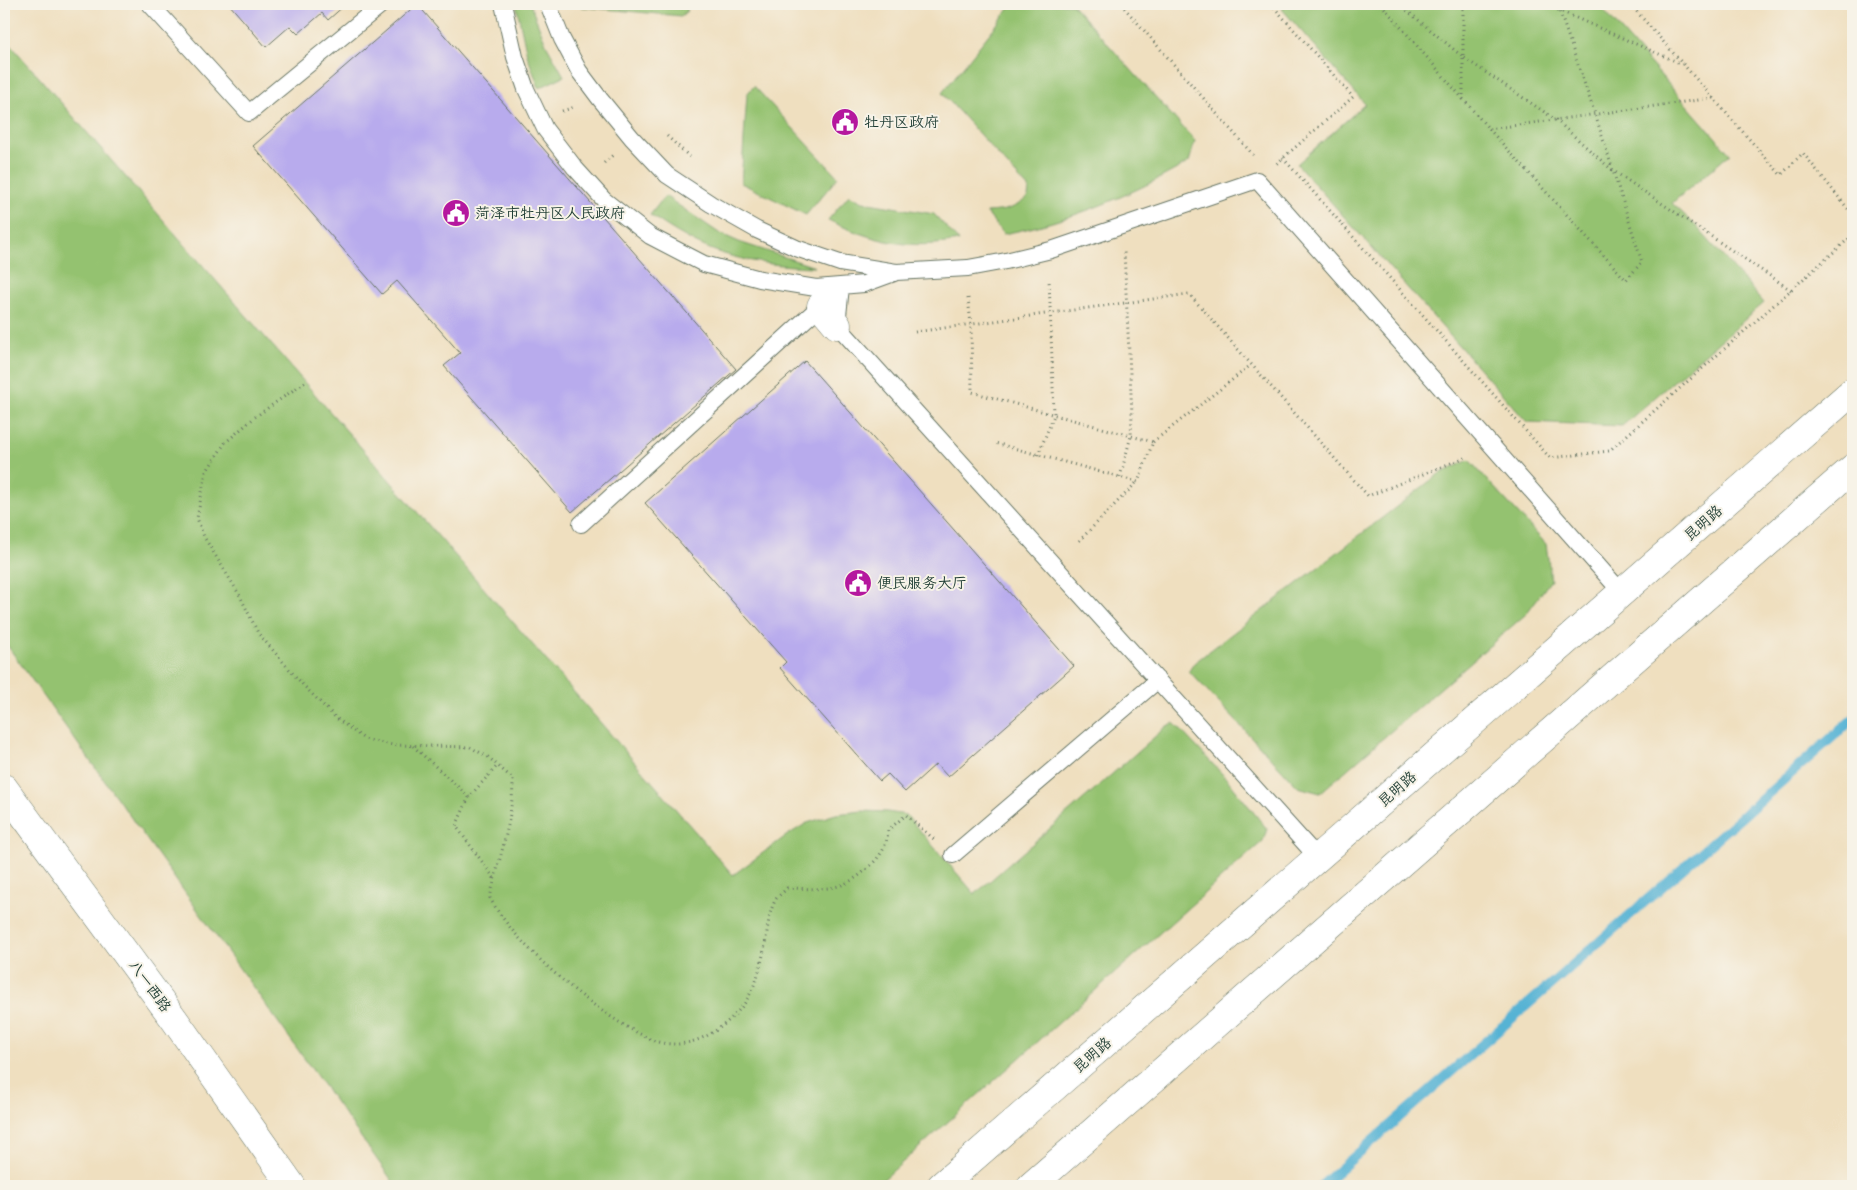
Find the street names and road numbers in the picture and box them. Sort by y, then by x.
street label: 昆明路 [1680,501,1727,546]
street label: 昆明路 [1374,767,1421,812]
street label: 八一西路 [123,956,175,1017]
street label: 昆明路 [1069,1033,1116,1078]

